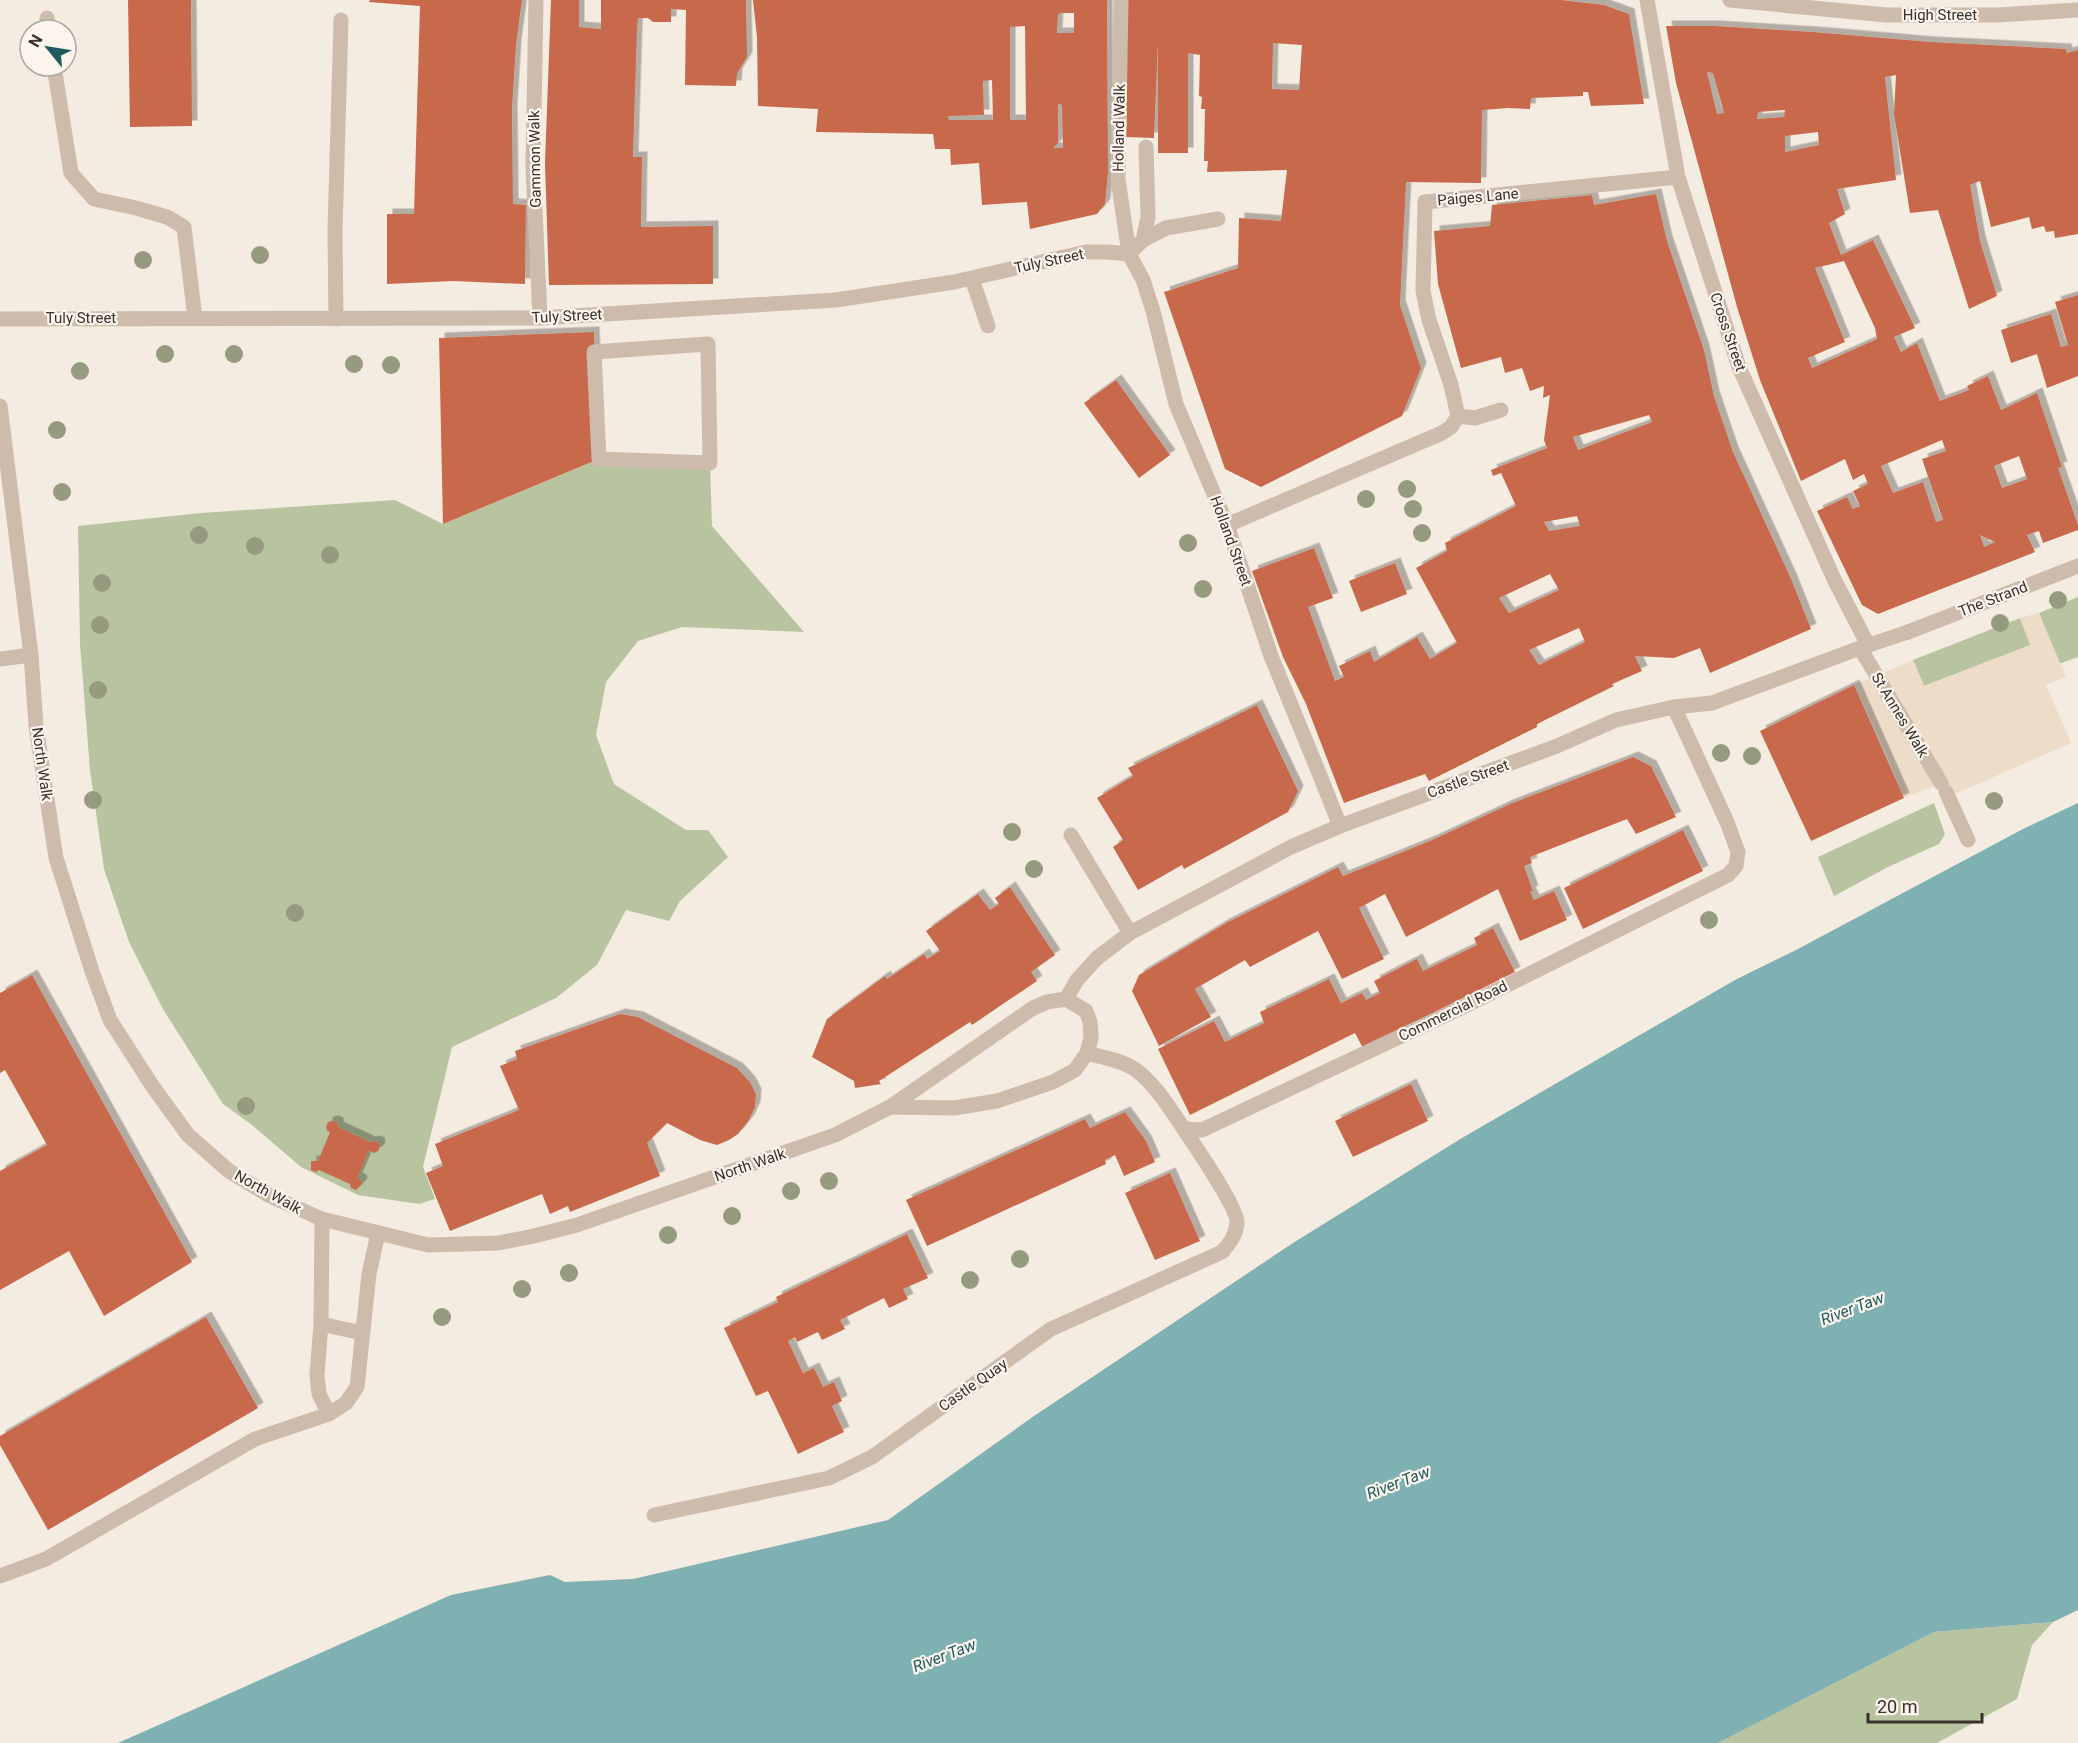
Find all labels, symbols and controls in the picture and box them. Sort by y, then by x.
street label: High Street [1903,6,1977,24]
north arrow [18,18,78,78]
text: N [24,31,46,50]
street label: Holland Walk [1109,84,1129,172]
street label: Gammon Walk [525,110,545,208]
street label: Paiges Lane [1437,184,1519,210]
street label: Tuly Street [1013,245,1085,277]
street label: Cross Street [1706,290,1750,374]
street label: Tuly Street [531,305,603,327]
street label: Tuly Street [46,309,116,327]
street label: Holland Street [1206,493,1256,589]
street label: The Strand [1956,578,2030,620]
street label: St Annes Walk [1868,669,1933,761]
street label: North Walk [28,726,56,802]
street label: Castle Street [1425,756,1511,802]
street label: Commercial Road [1396,977,1510,1045]
street label: North Walk [712,1144,788,1186]
street label: North Walk [231,1166,305,1218]
water label: River Taw [1818,1288,1887,1329]
street label: Castle Quay [935,1355,1011,1415]
water label: River Taw [1364,1462,1433,1503]
water label: River Taw [910,1635,979,1676]
scale bar [1868,1686,1982,1724]
text: 20 m [1877,1696,1917,1717]

